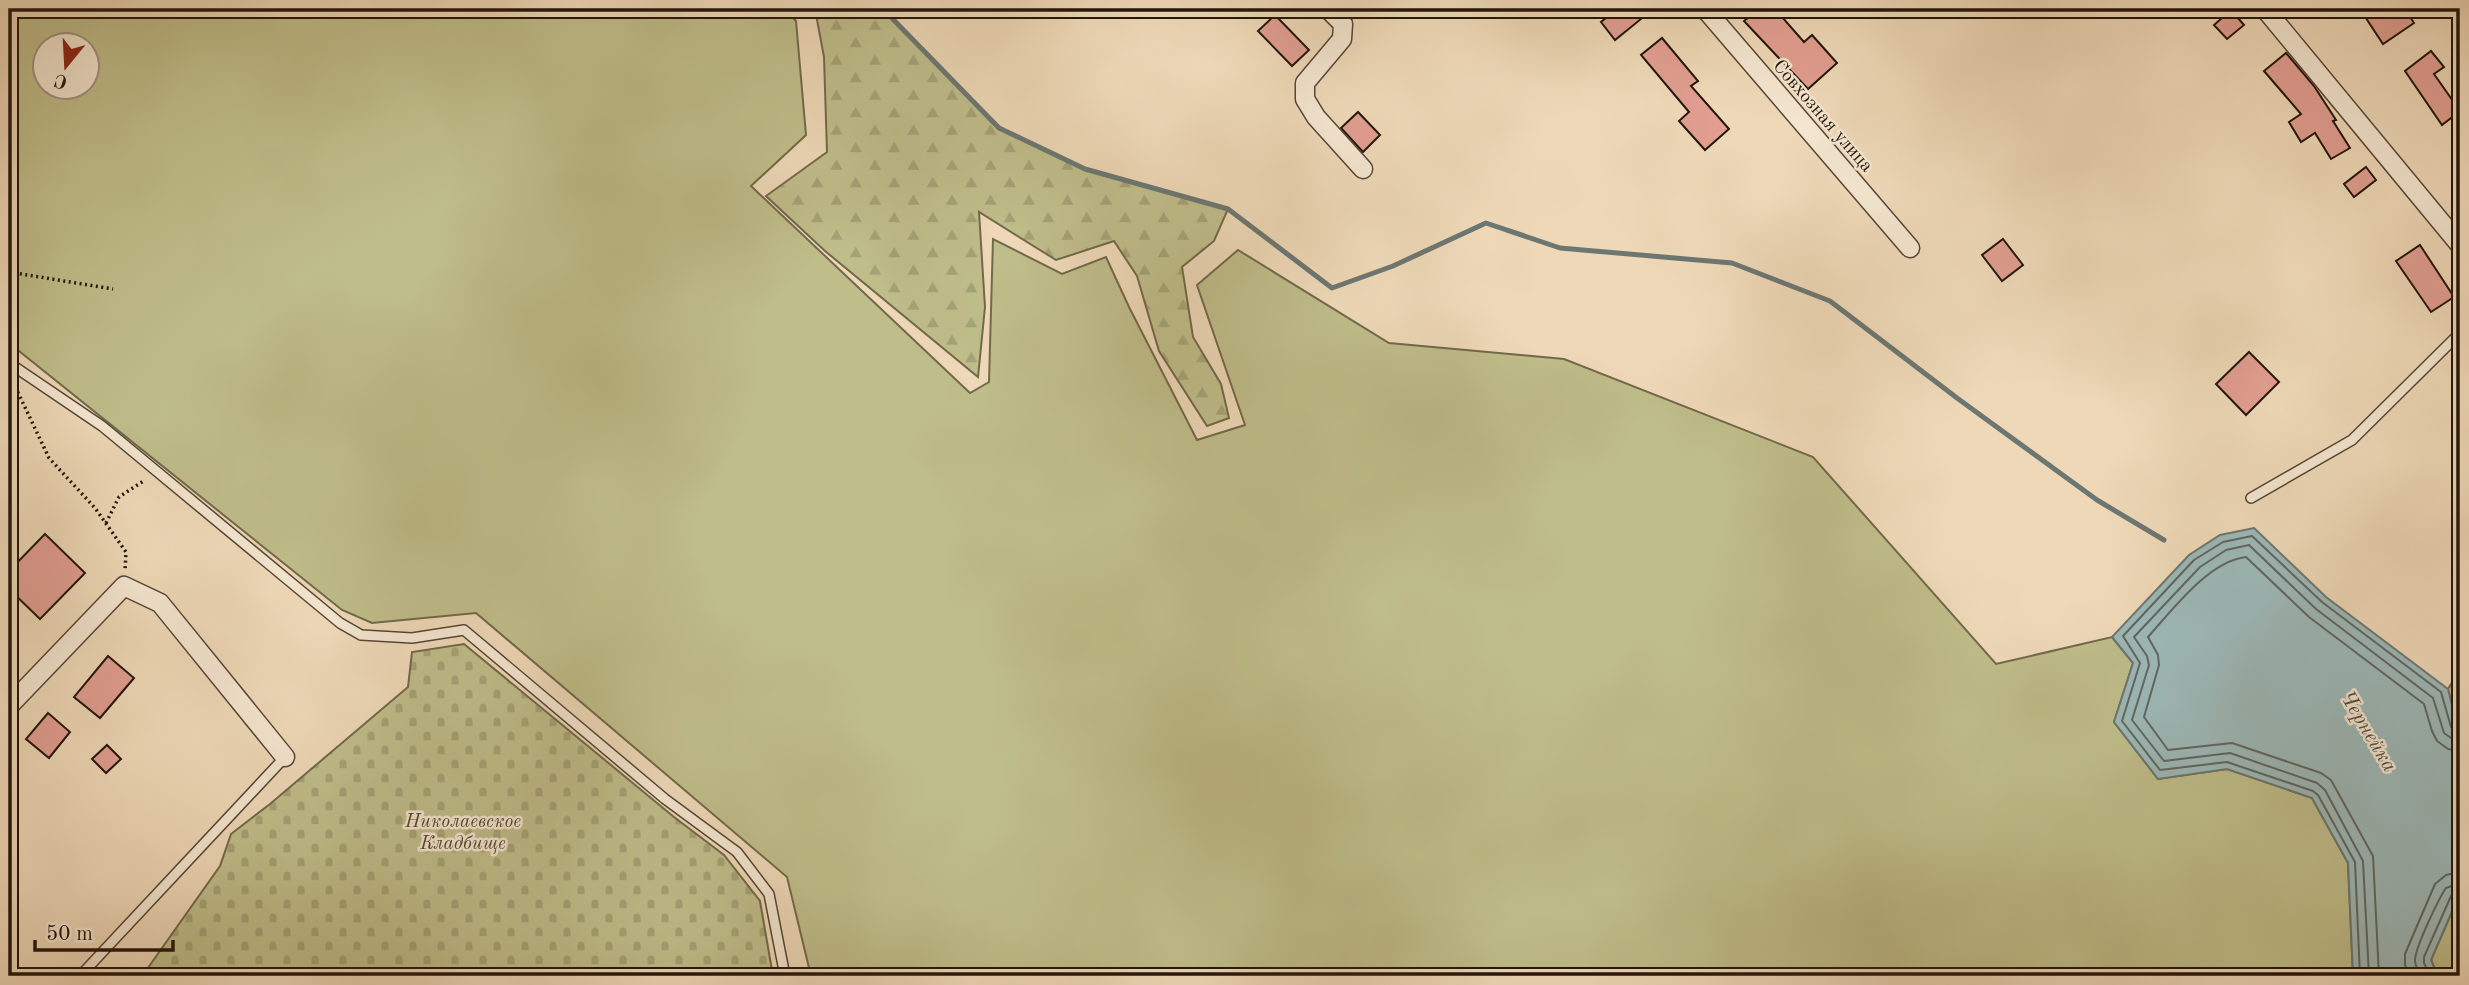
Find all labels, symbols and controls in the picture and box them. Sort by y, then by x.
north arrow [32,32,102,102]
street label: Совхозная улица [1768,57,1876,177]
text: С [53,69,70,91]
water label: Чернейка [2335,688,2400,776]
park label: Николаевское Кладбище [404,813,521,854]
scale bar [35,908,173,952]
text: 50 m [46,924,93,945]

